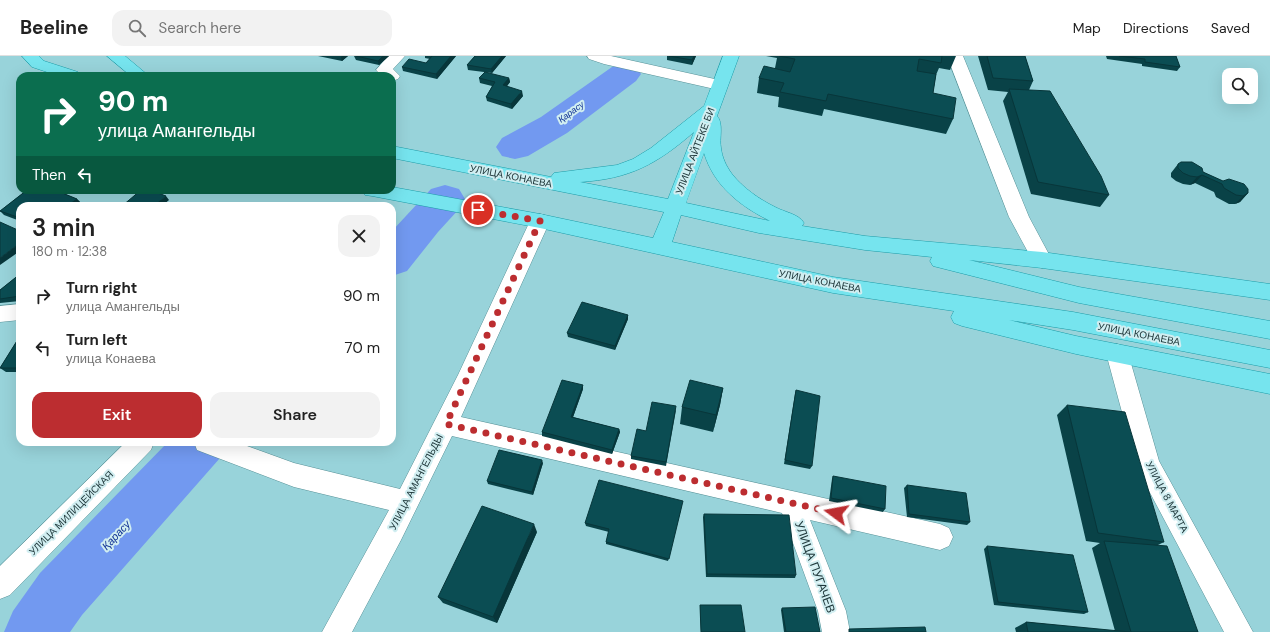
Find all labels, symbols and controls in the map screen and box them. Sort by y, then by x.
search box [112,10,392,46]
text: Beeline [20,15,88,40]
icon: search [126,17,148,39]
text: Search here [158,18,241,38]
text: Map [1073,19,1101,37]
text: Directions [1123,19,1189,37]
text: Saved [1211,19,1250,37]
map controls [1222,68,1258,104]
button: search [1222,68,1258,104]
text: 90 m [98,83,168,120]
icon: right [32,88,84,140]
water label: Қарасу [556,98,587,125]
street label: УЛИЦА АЙТЕКЕ БИ [672,106,718,196]
text: улица Амангельды [98,119,256,143]
street label: УЛИЦА КОНАЕВА [469,162,554,190]
icon: left [74,164,96,186]
text: Then [32,165,66,185]
pin [461,193,495,227]
icon: arrive [467,199,489,221]
text: 3 min [32,212,95,243]
button: close [338,215,380,257]
text: 180 m · 12:38 [32,243,107,260]
street label: УЛИЦА КОНАЕВА [778,267,863,295]
text: Turn right [66,278,137,298]
icon: right [32,285,54,307]
text: 90 m [343,286,380,306]
text: улица Амангельды [66,298,180,315]
street label: УЛИЦА КОНАЕВА [1097,320,1182,348]
text: Turn left [66,330,127,350]
icon: left [32,337,54,359]
text: 70 m [345,338,380,358]
text: улица Конаева [66,350,156,367]
button: Exit [32,392,202,438]
button: Share [210,392,380,438]
street label: УЛИЦА АМАНГЕЛЬДЫ [386,432,446,532]
street label: УЛИЦА 8 МАРТА [1143,459,1191,535]
street label: УЛИЦА МИЛИЦЕЙСКАЯ [26,468,116,558]
position arrow [815,492,857,534]
water label: Қарасу [99,516,134,553]
street label: УЛИЦА ПУГАЧЕВ [791,519,839,615]

